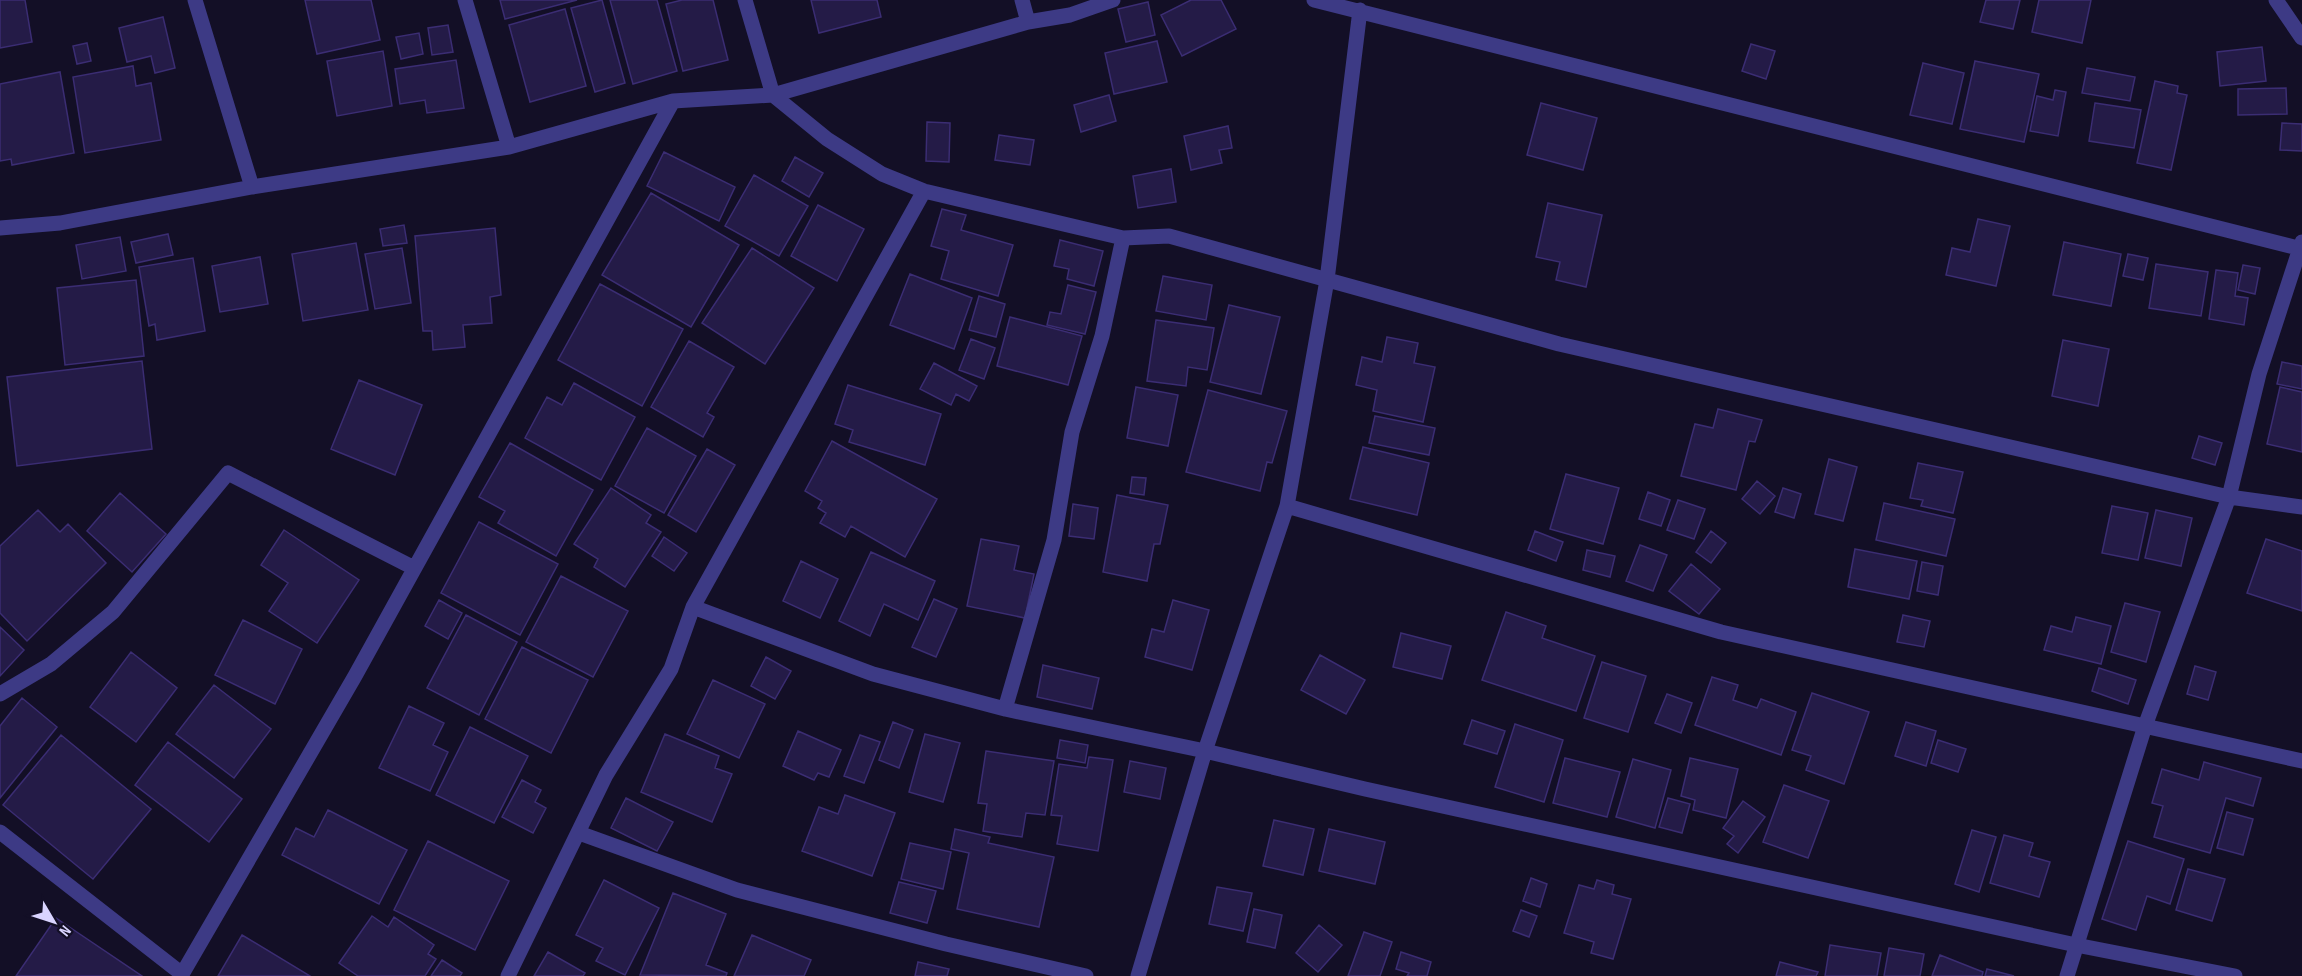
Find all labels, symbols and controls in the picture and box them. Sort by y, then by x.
north arrow [24,892,84,952]
text: N [54,921,75,940]

